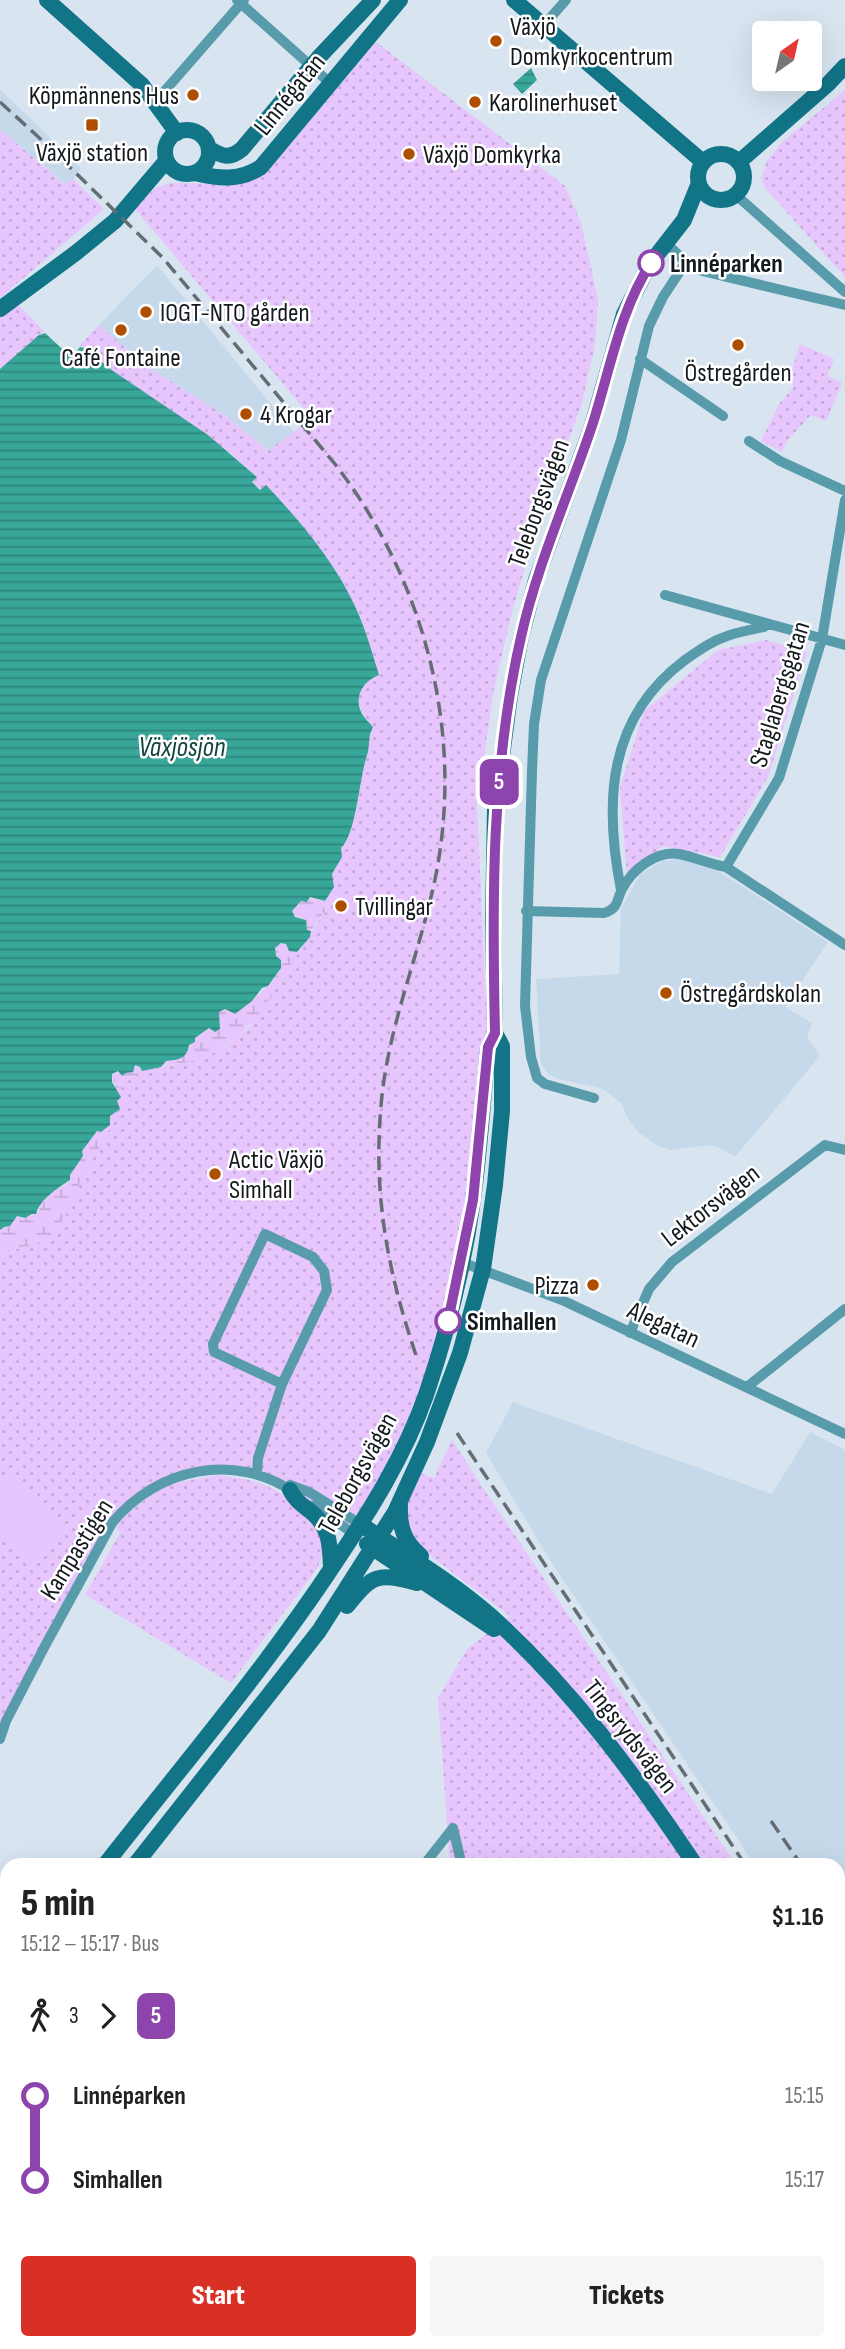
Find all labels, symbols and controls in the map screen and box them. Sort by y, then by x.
place label: Växjö Domkyrkocentrum [510,12,673,73]
north arrow [752,21,822,91]
map controls [752,21,822,91]
marker: Växjö Domkyrkocentrum [488,33,504,49]
street label: Linnégatan [248,48,332,142]
place label: Köpmännens Hus [29,81,179,112]
marker: Köpmännens Hus [185,87,201,103]
place label: Karolinerhuset [489,88,617,119]
marker: Karolinerhuset [467,94,483,110]
marker: Växjö station [84,117,100,133]
place label: Växjö station [36,138,148,169]
place label: Växjö Domkyrka [423,140,561,171]
marker: Växjö Domkyrka [401,146,417,162]
place label: Linnéparken [670,249,783,280]
marker: Linnéparken [638,250,664,276]
place label: IOGT-NTO gården [160,298,310,329]
marker: IOGT-NTO gården [138,304,154,320]
marker: Café Fontaine [113,322,129,338]
marker: Östregården [730,337,746,353]
place label: Café Fontaine [61,343,181,374]
place label: Östregården [684,358,792,389]
place label: 4 Krogar [260,400,332,431]
marker: 4 Krogar [238,406,254,422]
street label: Teleborgsvägen [502,435,577,572]
street label: Staglabergsgatan [744,618,817,771]
water label: Växjösjön [138,731,226,764]
line badge: 5 [476,759,522,805]
text: 5 [494,767,504,796]
place label: Tvillingar [355,892,434,923]
marker: Tvillingar [333,898,349,914]
place label: Östregårdskolan [680,979,821,1010]
marker: Östregårdskolan [658,985,674,1001]
place label: Actic Växjö Simhall [228,1145,324,1206]
street label: Lektorsvägen [656,1158,766,1254]
marker: Actic Växjö Simhall [207,1166,223,1182]
place label: Pizza [535,1271,579,1302]
marker: Pizza [585,1277,601,1293]
street label: Alegatan [622,1295,704,1355]
place label: Simhallen [467,1307,557,1338]
marker: Simhallen [435,1308,461,1334]
street label: Teleborgsvägen [312,1408,404,1540]
street label: Kampastigen [34,1494,120,1606]
street label: Tingsrydsvägen [576,1674,684,1800]
text: 5 min [21,1881,95,1926]
text: $1.16 [771,1902,824,1933]
text: 15:12 – 15:17 · Bus [21,1930,159,1958]
icon: walk [21,1997,59,2035]
icon: forward [89,1997,127,2035]
text: 5 [151,2001,161,2030]
text: 3 [69,2002,79,2030]
text: Linnéparken [73,2081,186,2112]
text: 15:15 [785,2082,824,2110]
text: Simhallen [73,2165,163,2196]
text: 15:17 [785,2166,824,2194]
button: Start [21,2256,416,2336]
button: Tickets [430,2256,824,2336]

